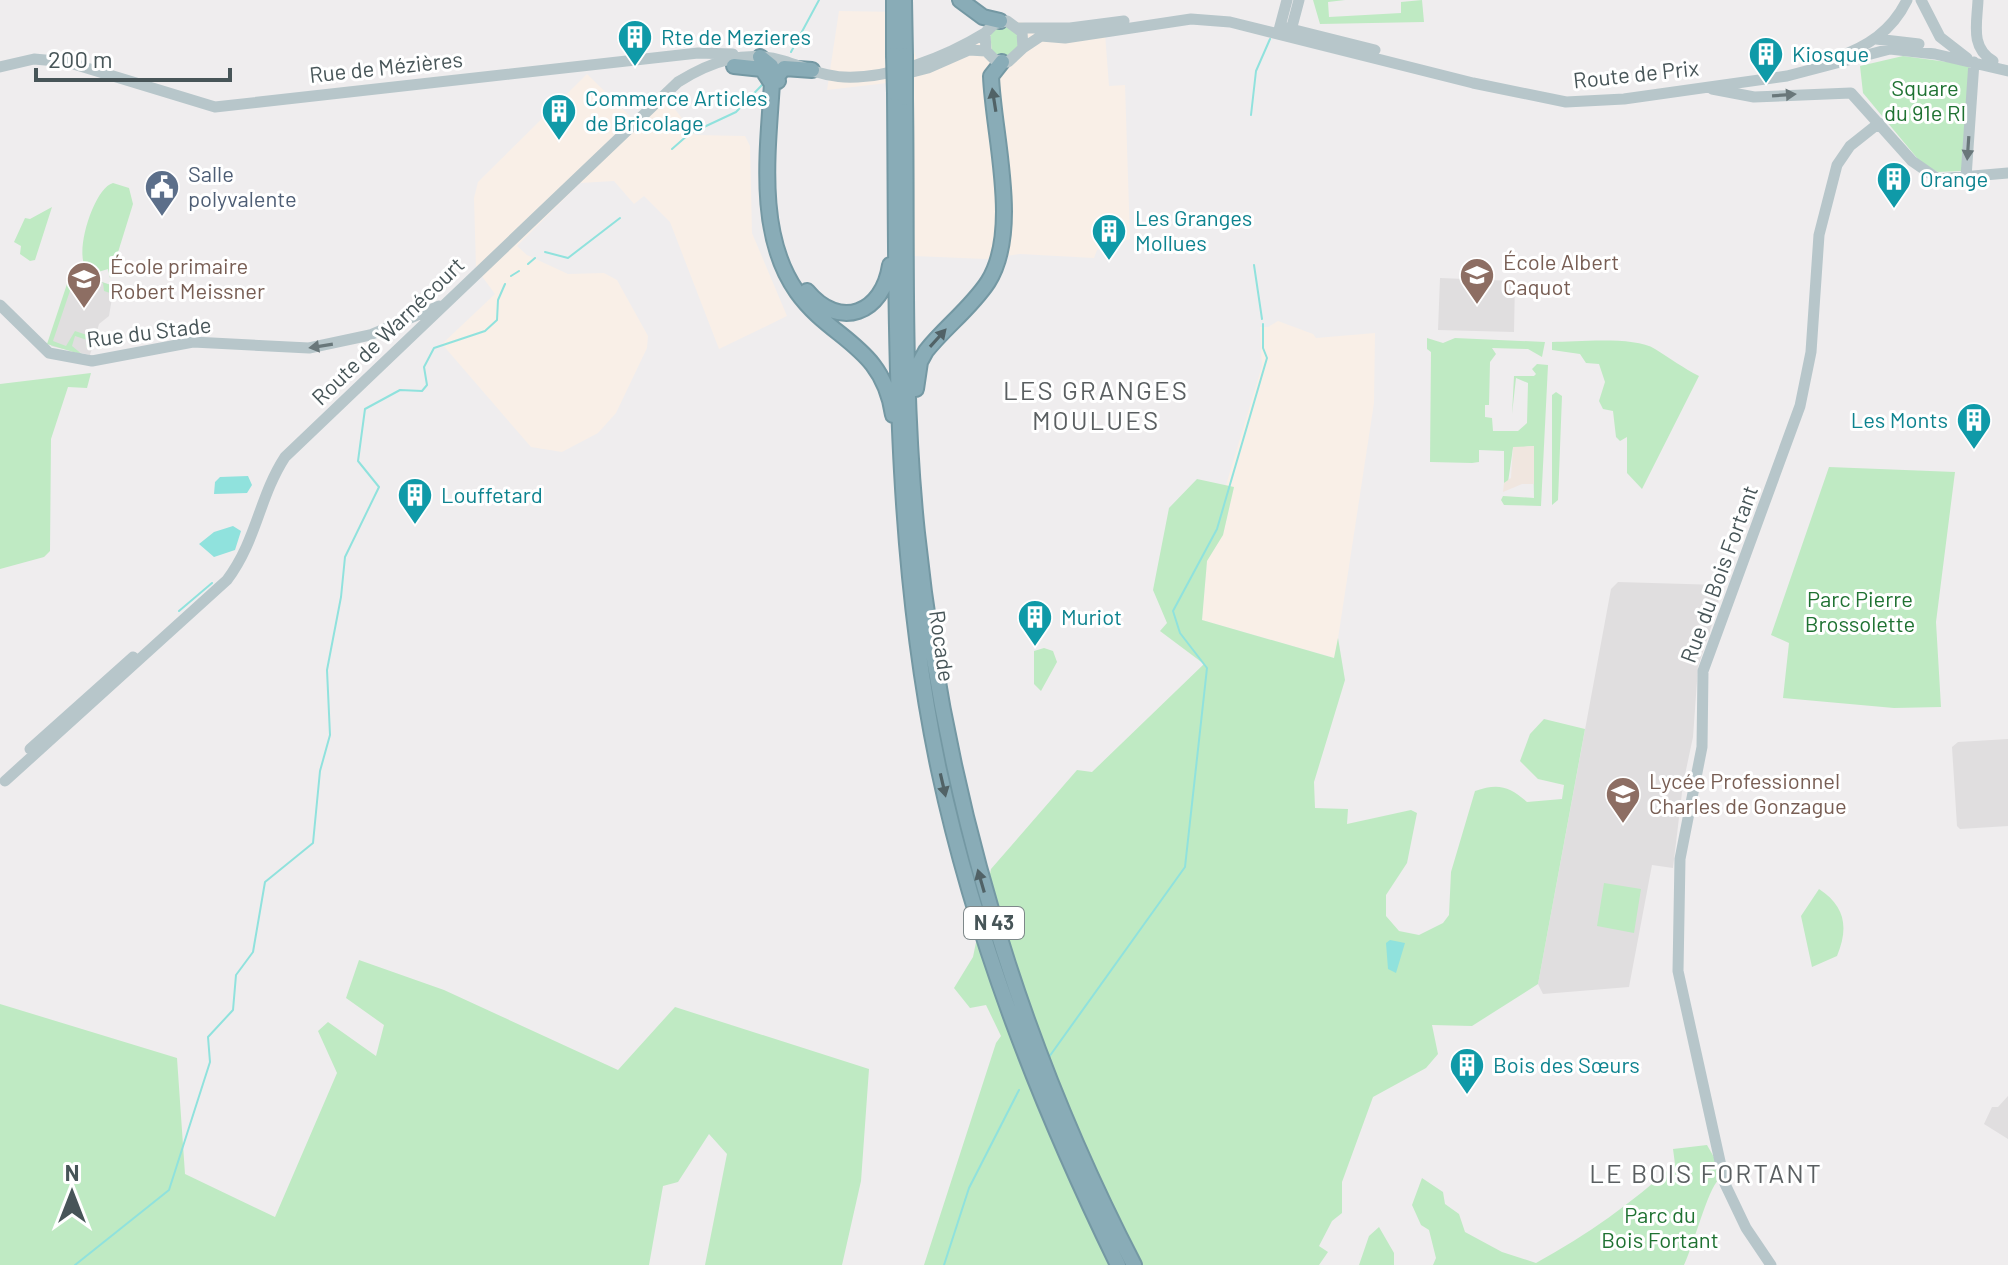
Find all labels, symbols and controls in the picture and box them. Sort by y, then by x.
building icon: Rte de Mezieres [616,18,654,68]
place label: Rte de Mezieres [661,23,811,49]
scale bar [36,32,230,82]
building icon: Kiosque [1747,35,1785,85]
place label: Kiosque [1792,40,1869,66]
text: 200 m [48,44,113,73]
street label: Rue de Mézières [308,45,464,87]
street label: Route de Prix [1572,53,1700,93]
park label: Square du 91e RI [1884,74,1966,125]
place label: Commerce Articles de Bricolage [585,84,768,135]
one-way arrow [987,88,1000,113]
one-way arrow [1772,88,1797,101]
building icon: Commerce Articles de Bricolage [540,92,578,142]
one-way arrow [1961,136,1974,161]
place label: Salle polyvalente [188,160,297,211]
building icon: Orange [1875,160,1913,210]
place label: Orange [1920,165,1988,191]
public building icon: Salle polyvalente [143,168,181,218]
place label: Les Granges Mollues [1135,204,1252,255]
building icon: Les Granges Mollues [1090,212,1128,262]
place label: École Albert Caquot [1503,248,1619,299]
street label: Route de Warnécourt [306,251,469,410]
place label: École primaire Robert Meissner [110,252,265,303]
school or university icon: École Albert Caquot [1458,256,1496,306]
school or university icon: École primaire Robert Meissner [65,260,103,310]
street label: Rue du Stade [85,310,213,352]
one-way arrow [928,328,946,347]
one-way arrow [308,340,333,353]
district label: LES GRANGES MOULUES [1003,374,1189,435]
building icon: Les Monts [1955,401,1993,451]
place label: Les Monts [1851,406,1948,432]
building icon: Louffetard [396,476,434,526]
place label: Louffetard [441,481,543,507]
street label: Rue du Bois Fortant [1674,481,1762,666]
park label: Parc Pierre Brossolette [1805,585,1915,636]
building icon: Muriot [1016,598,1054,648]
place label: Muriot [1061,603,1122,629]
street label: Rocade [925,608,961,683]
place label: Lycée Professionnel Charles de Gonzague [1649,767,1847,818]
one-way arrow [937,773,950,798]
school or university icon: Lycée Professionnel Charles de Gonzague [1604,775,1642,825]
one-way arrow [974,869,987,893]
road number: N 43 [964,907,1024,939]
building icon: Bois des Sœurs [1448,1046,1486,1096]
place label: Bois des Sœurs [1493,1051,1640,1077]
north arrow [32,1153,112,1233]
district label: LE BOIS FORTANT [1589,1157,1823,1188]
text: N [65,1159,79,1185]
park label: Parc du Bois Fortant [1601,1201,1719,1252]

